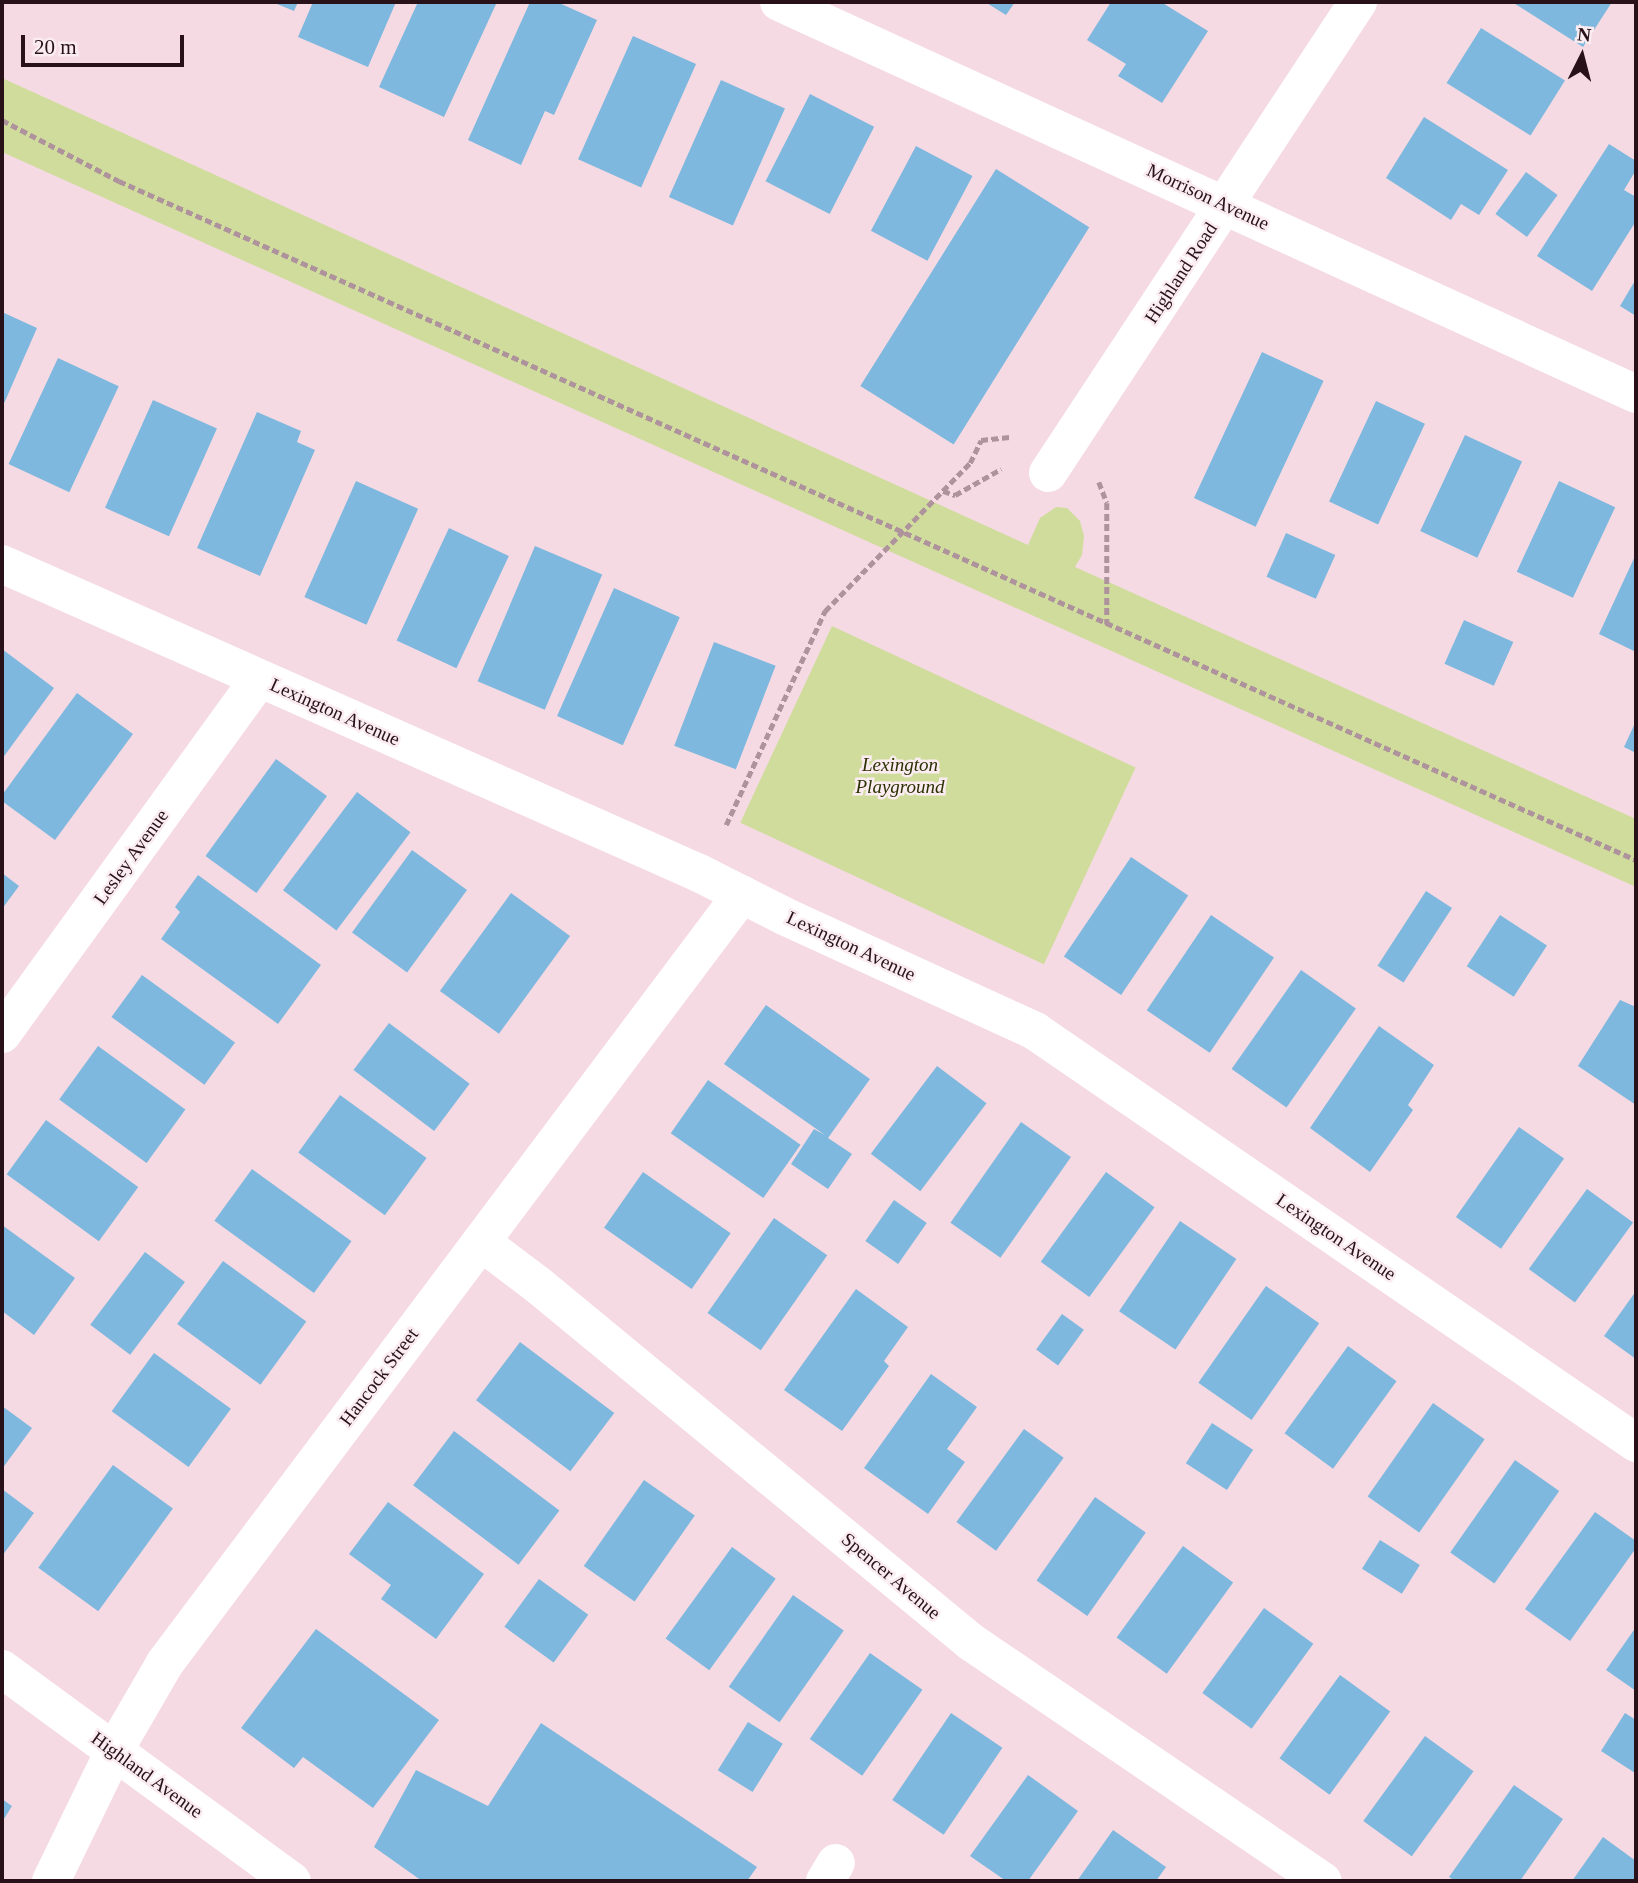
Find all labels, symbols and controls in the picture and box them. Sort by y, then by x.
scale bar [24,21,187,65]
north arrow [1547,21,1617,91]
text: N [1576,23,1592,46]
text: 20 m [34,35,77,59]
street label: Morrison Avenue [1143,159,1273,235]
street label: Highland Road [1140,218,1222,328]
street label: Lexington Avenue [266,673,404,751]
park label: Lexington Playground [855,754,945,798]
street label: Lesley Avenue [89,805,173,909]
street label: Lexington Avenue [783,906,919,986]
street label: Lexington Avenue [1271,1188,1401,1286]
street label: Hancock Street [335,1324,423,1430]
street label: Spencer Avenue [836,1528,946,1624]
street label: Highland Avenue [86,1727,208,1823]

